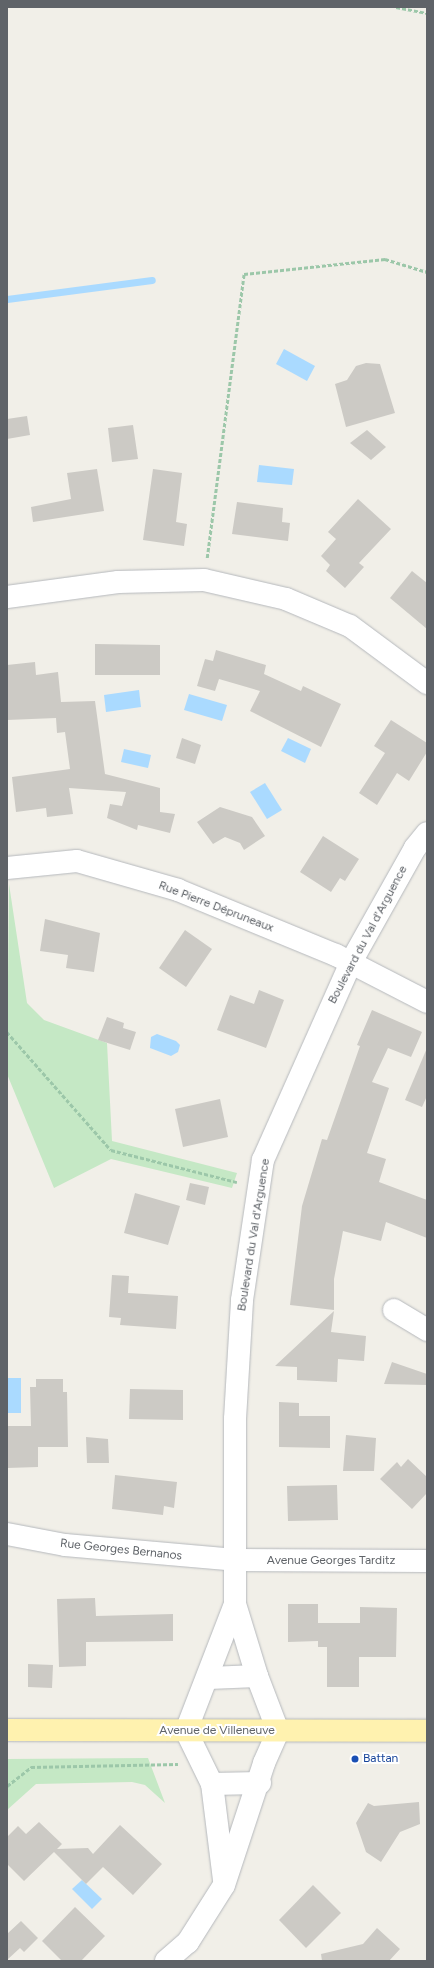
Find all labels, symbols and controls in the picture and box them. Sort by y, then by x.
street label: Boulevard du Val d'Arguence [325,864,411,1006]
street label: Rue Pierre Dépruneaux [156,878,276,936]
street label: Boulevard du Val d'Arguence [235,1158,273,1312]
street label: Rue Georges Bernanos [59,1536,183,1564]
street label: Avenue Georges Tarditz [267,1554,395,1568]
street label: Avenue de Villeneuve [159,1724,275,1738]
place label: Battan [363,1752,398,1766]
marker: Battan [350,1754,360,1764]

